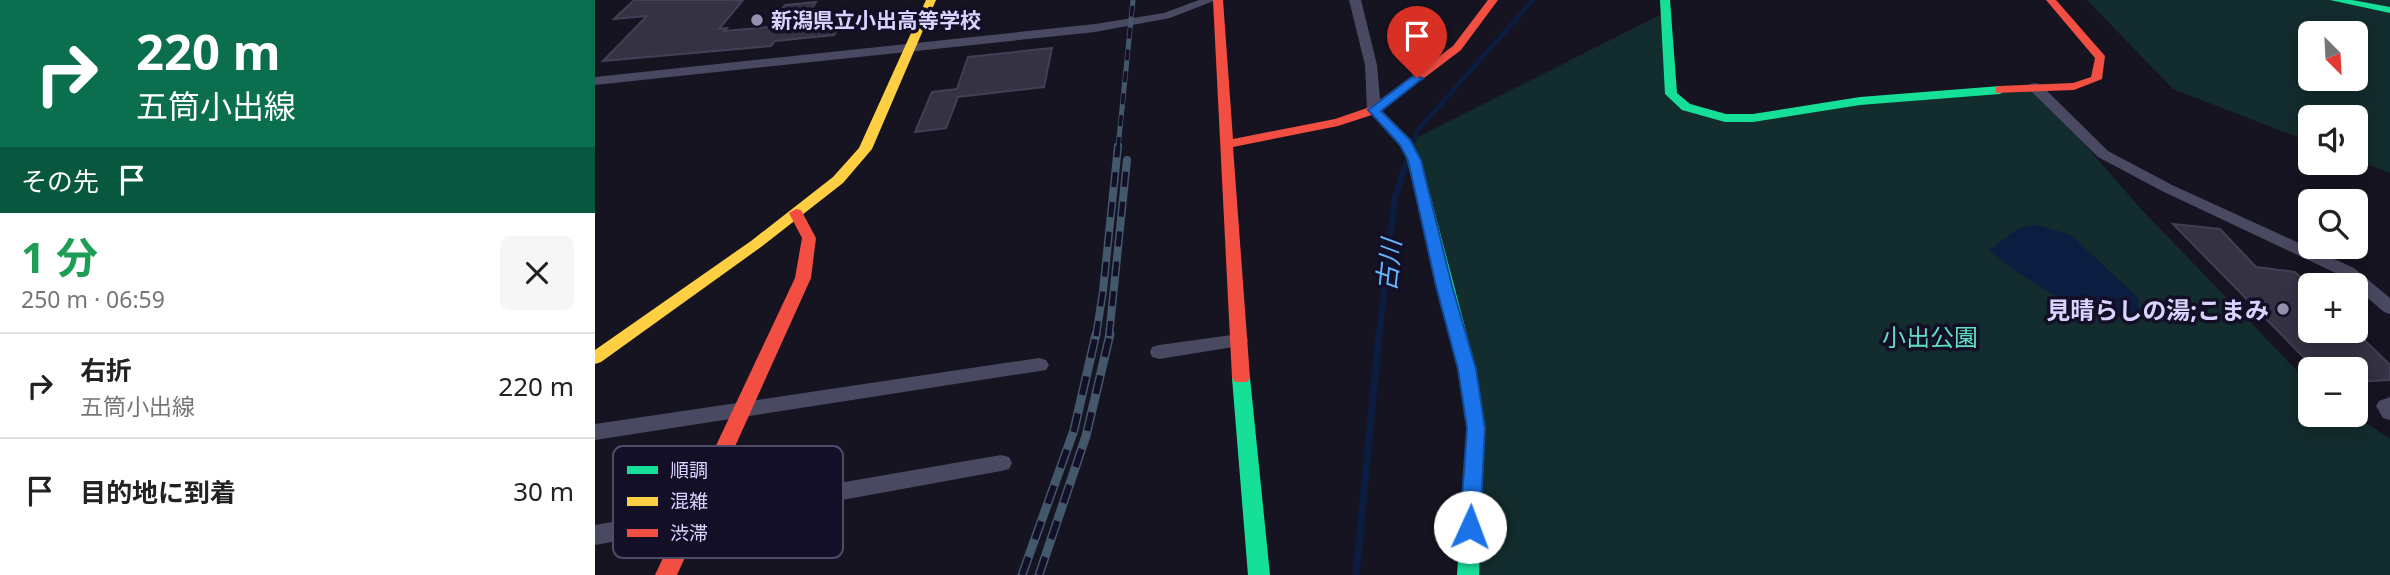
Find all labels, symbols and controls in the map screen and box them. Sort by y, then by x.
place label: 新潟県立小出高等学校 [771,6,981,34]
pin [1387,6,1447,78]
marker: 新潟県立小出高等学校 [749,12,765,28]
icon: arrive [1398,17,1436,55]
text: 220 m [136,18,281,84]
north arrow [2298,21,2368,91]
map controls [2298,21,2368,427]
icon: right [21,28,112,119]
text: 五筒小出線 [136,84,296,127]
button: sound [2298,105,2368,175]
icon: arrive [113,161,151,199]
text: その先 [21,163,99,199]
button: search [2298,189,2368,259]
text: 1 分 [21,228,98,285]
water label: 古川 [1367,234,1409,293]
button: close [500,236,574,310]
button: + [2298,273,2368,343]
text: 250 m · 06:59 [21,283,165,315]
place label: 見晴らしの湯;こまみ [2046,293,2269,326]
marker: 見晴らしの湯;こまみ [2275,301,2291,317]
park label: 小出公園 [1882,320,1978,353]
text: 右折 [80,352,132,388]
button: − [2298,357,2368,427]
icon: right [21,367,59,405]
text: 220 m [498,368,574,404]
text: 五筒小出線 [80,390,195,422]
legend [613,446,843,558]
text: 順調 [670,457,708,483]
icon: arrive [21,472,59,510]
text: 30 m [513,473,574,509]
text: 目的地に到着 [80,474,236,510]
text: 混雑 [670,488,708,514]
position arrow [1433,490,1507,564]
text: 渋滞 [670,520,708,546]

